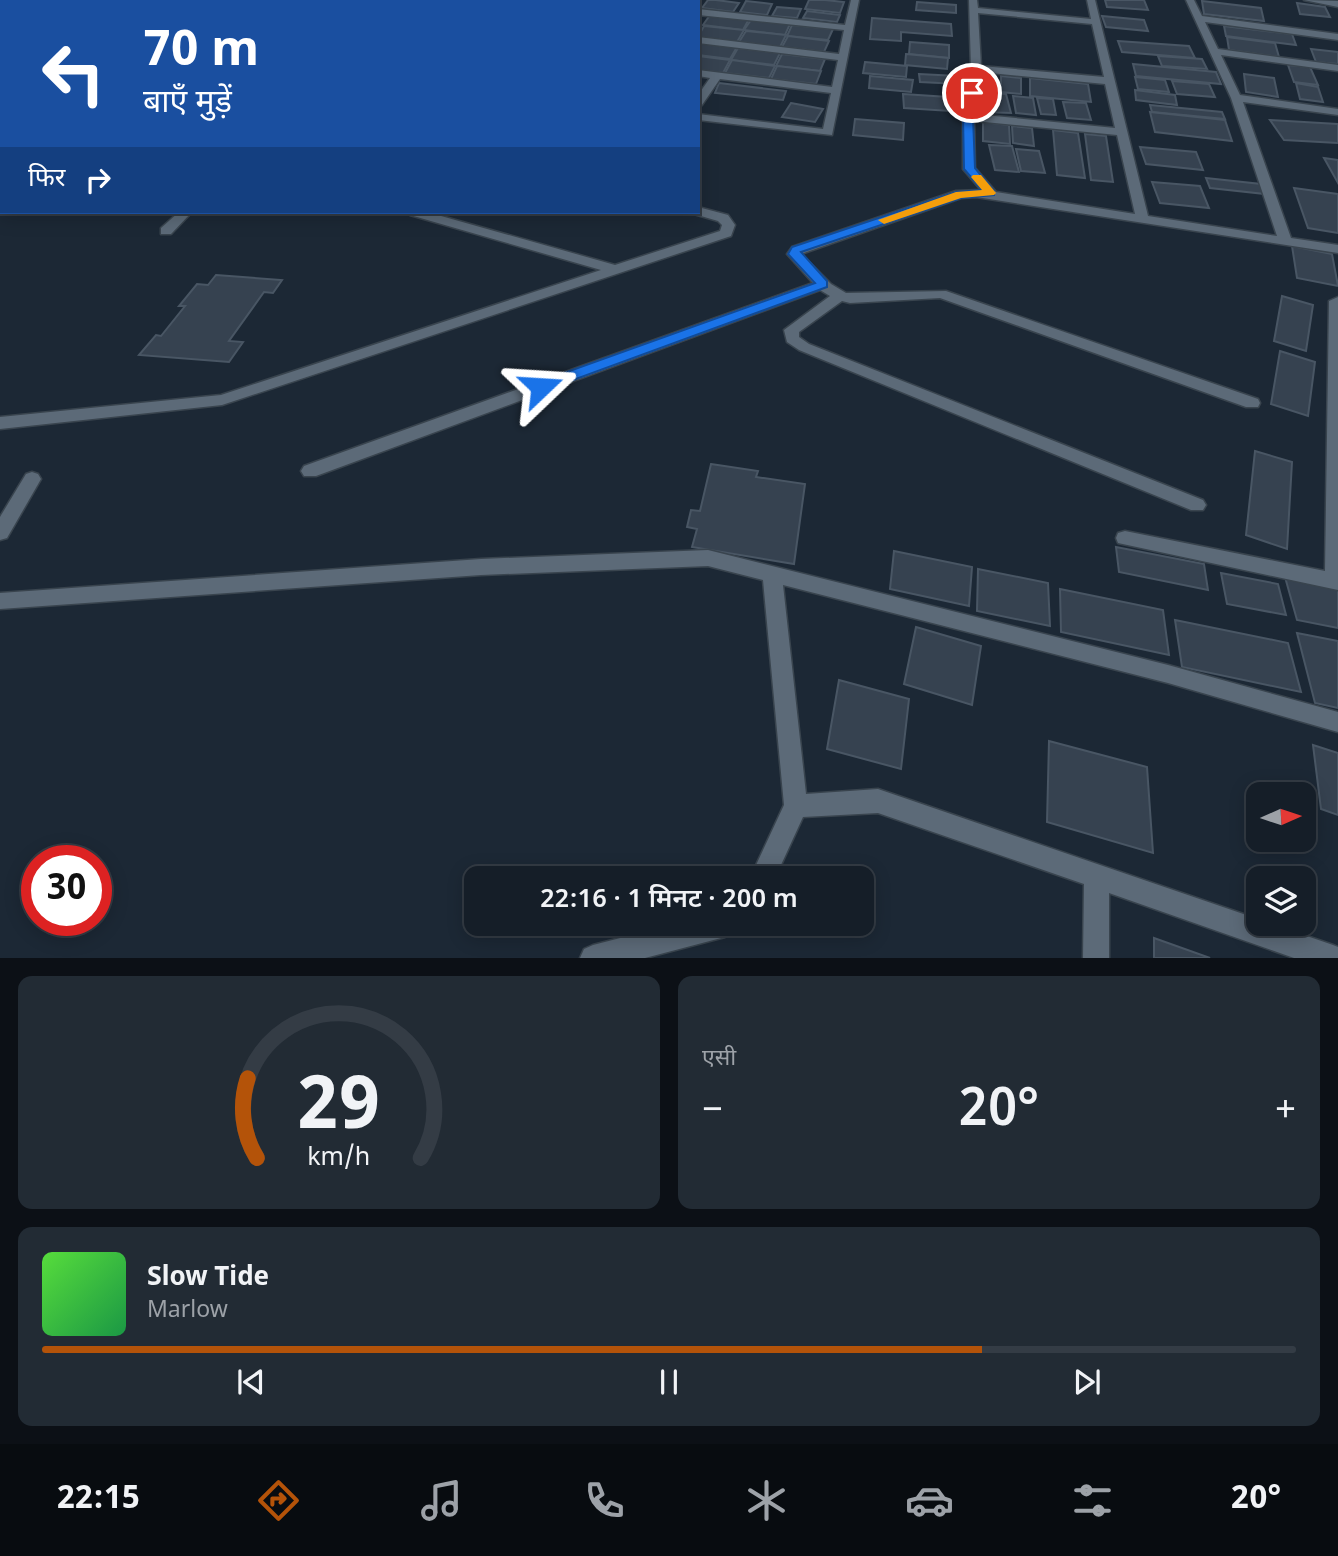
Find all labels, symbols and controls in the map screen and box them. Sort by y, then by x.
text: 70 m [143,21,259,85]
icon: left [28,28,119,119]
pin [942,63,1002,123]
icon: arrive [953,74,991,112]
text: बाएँ मुड़ें [143,83,232,125]
icon: right [79,161,117,199]
text: फिर [28,163,65,197]
position arrow [504,350,578,424]
north arrow [1246,782,1316,852]
map controls [1246,782,1316,936]
speed limit sign: 30 [21,845,112,936]
button: layers [1246,866,1316,936]
text: 22:16 · 1 मिनट · 200 m [540,884,798,918]
text: एसी [702,1044,736,1074]
text: 29 [298,1064,380,1159]
text: 20° [959,1078,1039,1146]
text: − [702,1087,723,1137]
text: + [1275,1087,1296,1137]
text: km/h [308,1143,370,1175]
text: Slow Tide [147,1262,269,1296]
text: Marlow [147,1296,228,1326]
icon: previous [232,1363,270,1401]
icon: pause [650,1363,688,1401]
icon: next [1068,1363,1106,1401]
icon: directions [254,1476,303,1525]
icon: music [417,1476,466,1525]
icon: phone [580,1476,629,1525]
icon: climate [742,1476,791,1525]
icon: car [905,1476,954,1525]
icon: filters [1068,1476,1117,1525]
text: 22:15 [57,1479,140,1521]
text: 20° [1231,1479,1281,1521]

